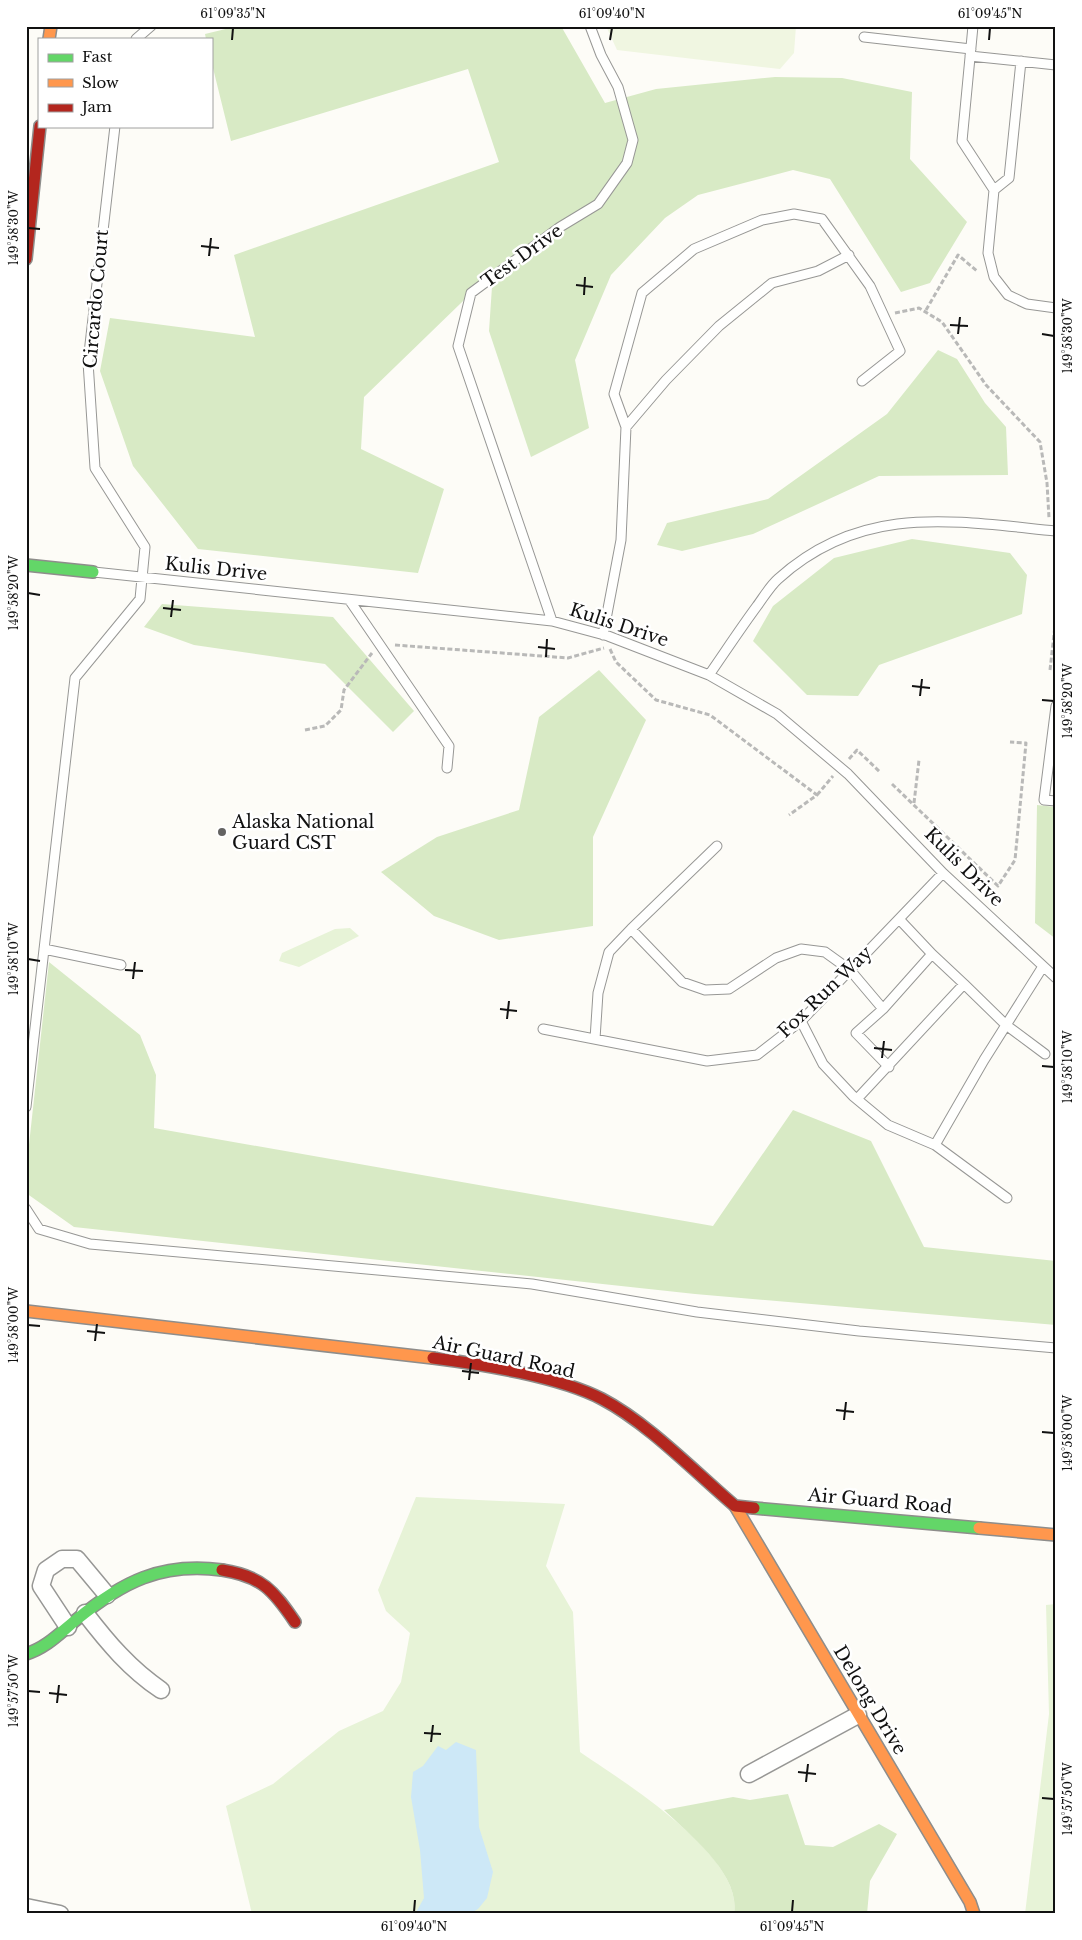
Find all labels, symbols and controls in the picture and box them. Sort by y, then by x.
text: 61°09'35"N [200,6,266,21]
text: 61°09'40"N [579,6,645,21]
text: 61°09'45"N [958,6,1023,21]
legend [38,38,212,128]
text: Fast [82,47,113,66]
text: Slow [82,73,119,92]
text: Jam [80,97,112,116]
text: 149°58'30"W [6,190,21,266]
street label: Test Drive [477,219,567,293]
street label: Circardo Court [79,228,113,370]
text: 149°58'30"W [1060,298,1075,374]
street label: Kulis Drive [164,553,268,585]
text: 149°58'20"W [6,555,21,631]
street label: Kulis Drive [567,599,671,651]
text: 149°58'20"W [1060,663,1075,739]
place label: Alaska National Guard CST [231,811,375,854]
street label: Kulis Drive [920,823,1008,911]
marker: Alaska National Guard CST [216,826,228,838]
text: 149°58'10"W [6,922,21,996]
street label: Fox Run Way [773,941,877,1042]
text: 149°58'10"W [1060,1030,1075,1104]
text: 149°58'00"W [6,1286,21,1363]
street label: Air Guard Road [430,1331,577,1383]
text: 149°58'00"W [1060,1394,1075,1471]
street label: Air Guard Road [806,1484,953,1518]
street label: Delong Drive [829,1641,911,1759]
text: 149°57'50"W [6,1654,21,1728]
text: 149°57'50"W [1060,1762,1075,1836]
text: 61°09'40"N [381,1919,447,1934]
text: 61°09'45"N [760,1919,825,1934]

